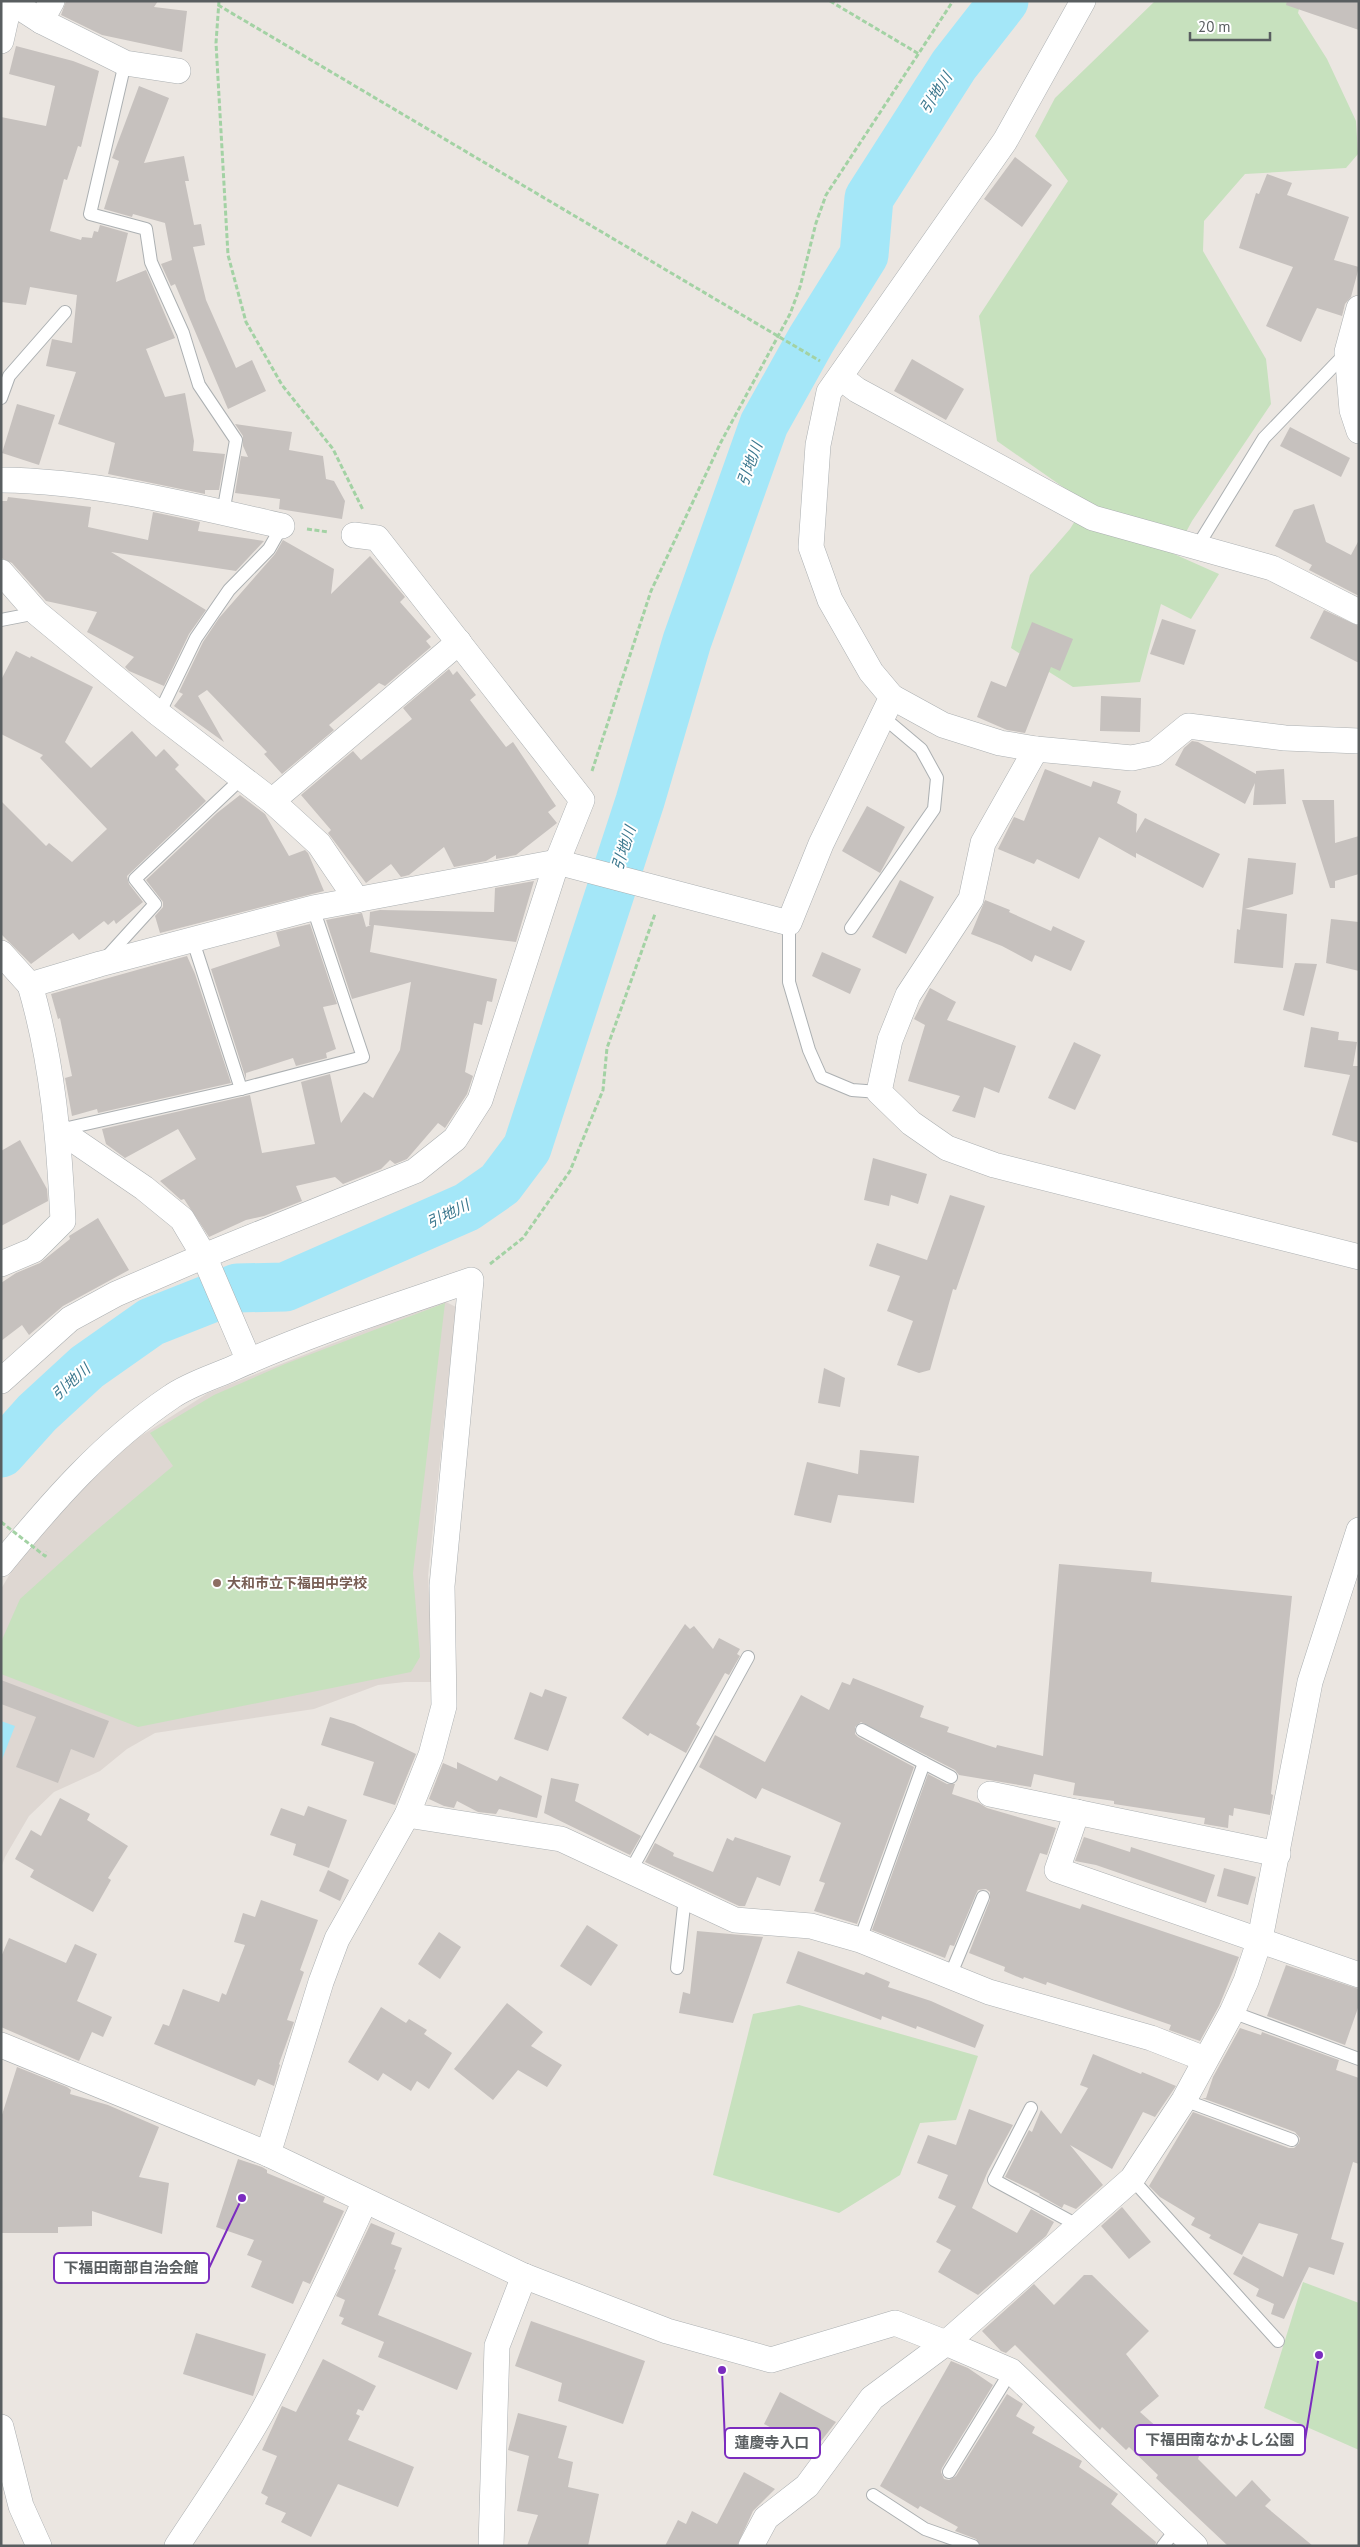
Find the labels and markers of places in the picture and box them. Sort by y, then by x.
place label: 大和市立下福田中学校 [227,1574,367,1592]
marker: 大和市立下福田中学校 [211,1577,223,1589]
callout: 下福田南部自治会館 [54,2253,209,2283]
callout: 下福田南なかよし公園 [1135,2425,1305,2455]
callout: 蓮慶寺入口 [725,2428,820,2458]

